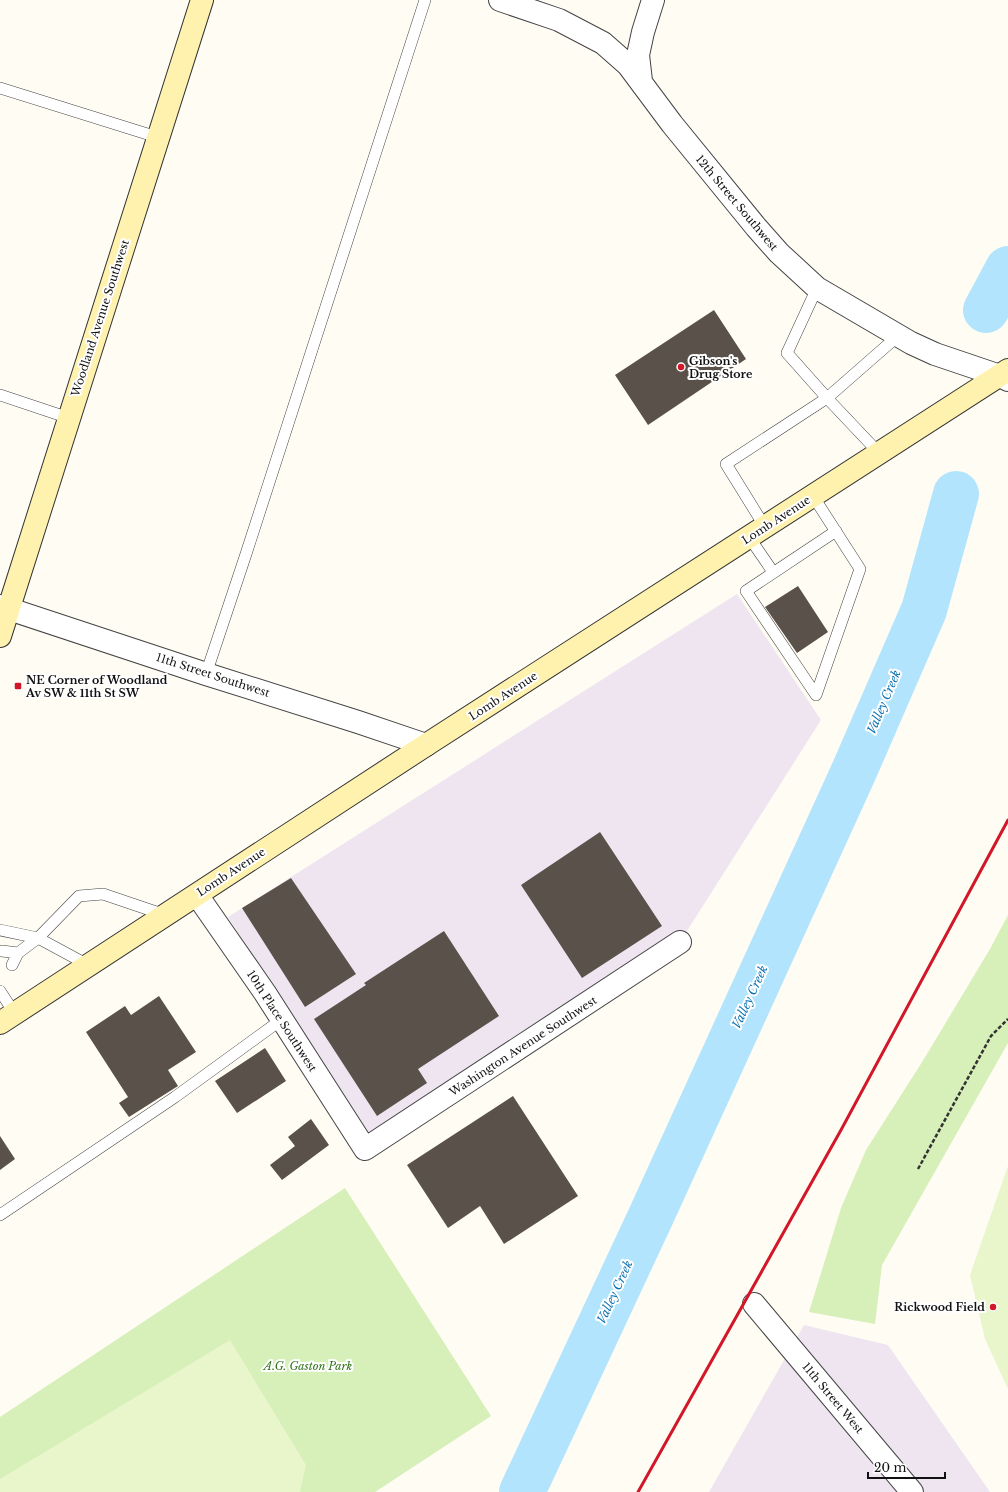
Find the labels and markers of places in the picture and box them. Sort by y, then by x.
place label: Gibson's Drug Store [689,354,753,381]
marker: Gibson's Drug Store [676,362,686,372]
place label: NE Corner of Woodland Av SW & 11th St SW [25,673,168,700]
marker: NE Corner of Woodland Av SW & 11th St SW [13,681,23,691]
place label: Rickwood Field [894,1300,985,1314]
marker: Rickwood Field [988,1302,998,1312]

